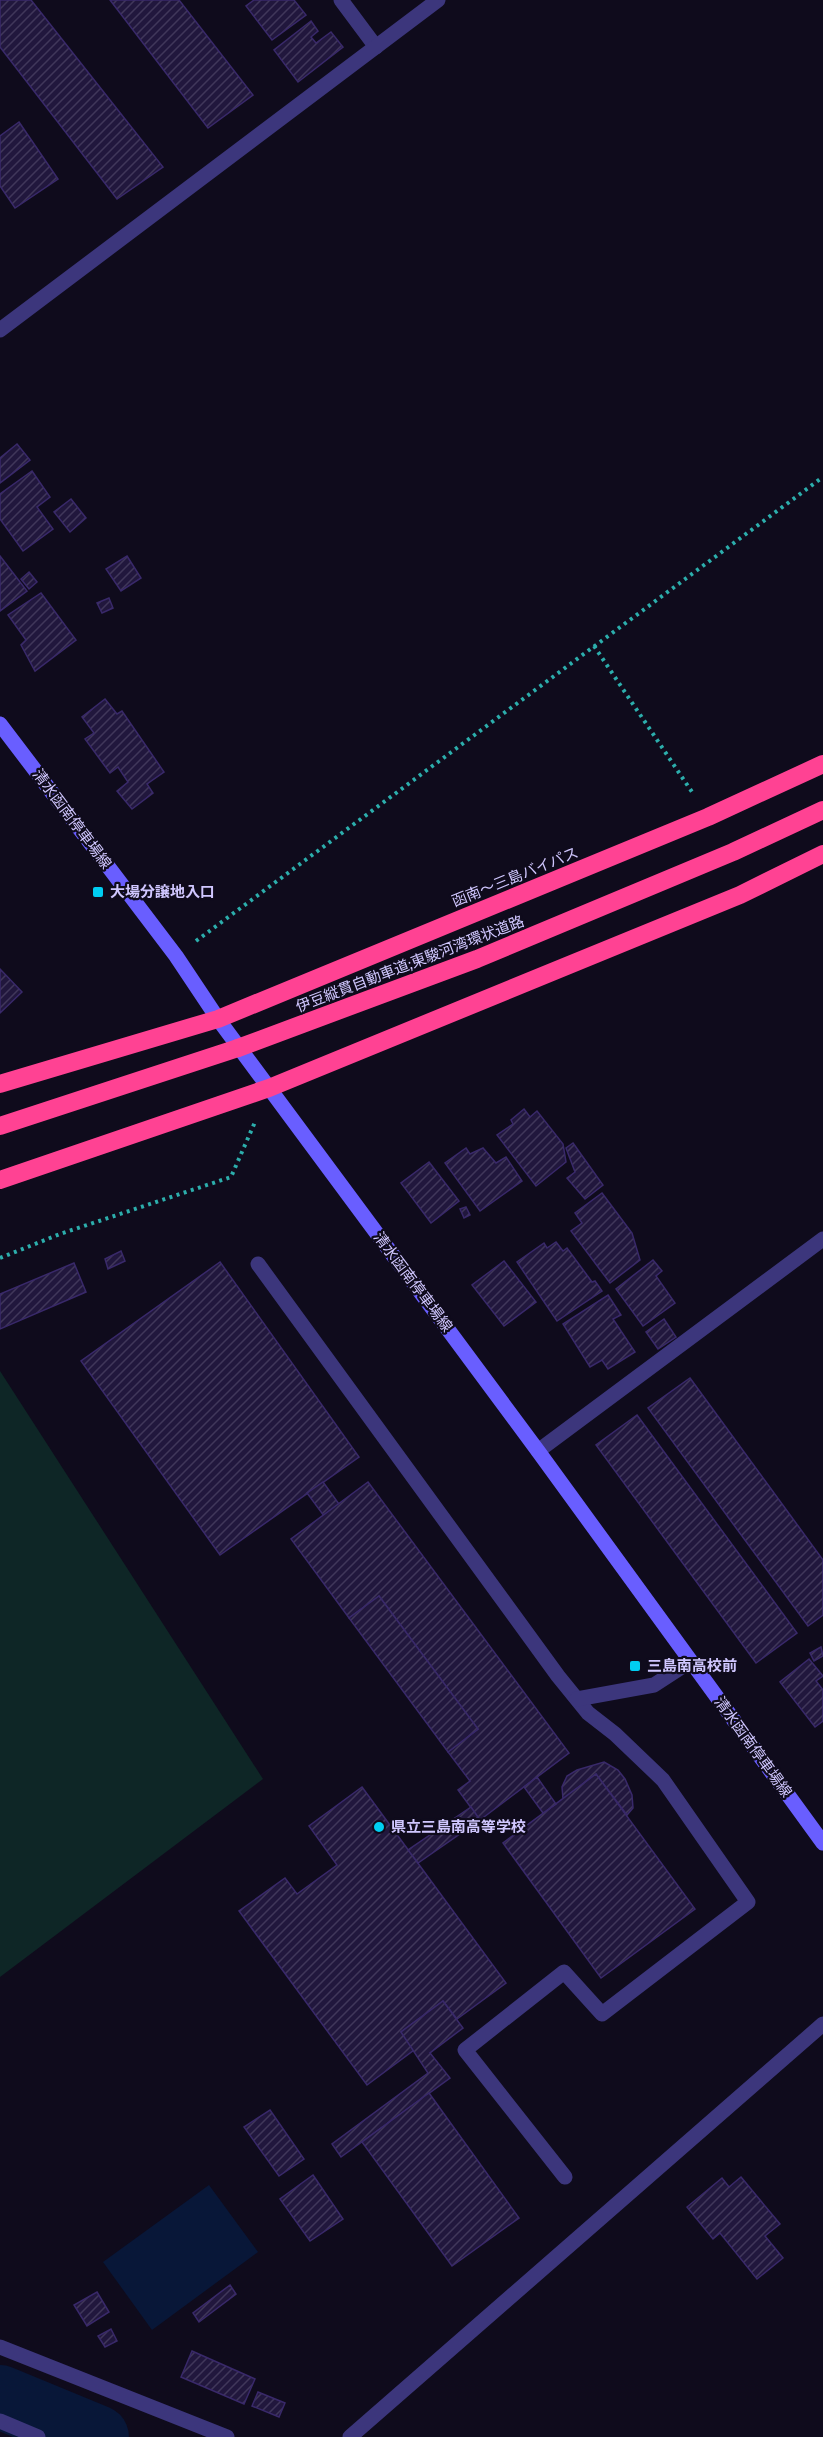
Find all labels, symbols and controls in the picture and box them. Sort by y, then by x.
street label: 清水函南停車場線 [29,766,115,872]
street label: 函南～三島バイパス [449,843,581,911]
place label: 大場分譲地入口 [110,883,215,901]
marker: 大場分譲地入口 [91,885,105,899]
street label: 伊豆縦貫自動車道;東駿河湾環状道路 [293,912,527,1016]
street label: 清水函南停車場線 [370,1229,456,1335]
place label: 三島南高校前 [647,1657,737,1675]
marker: 三島南高校前 [628,1659,642,1673]
street label: 清水函南停車場線 [710,1693,796,1801]
place label: 県立三島南高等学校 [391,1818,526,1836]
marker: 県立三島南高等学校 [372,1820,386,1834]

